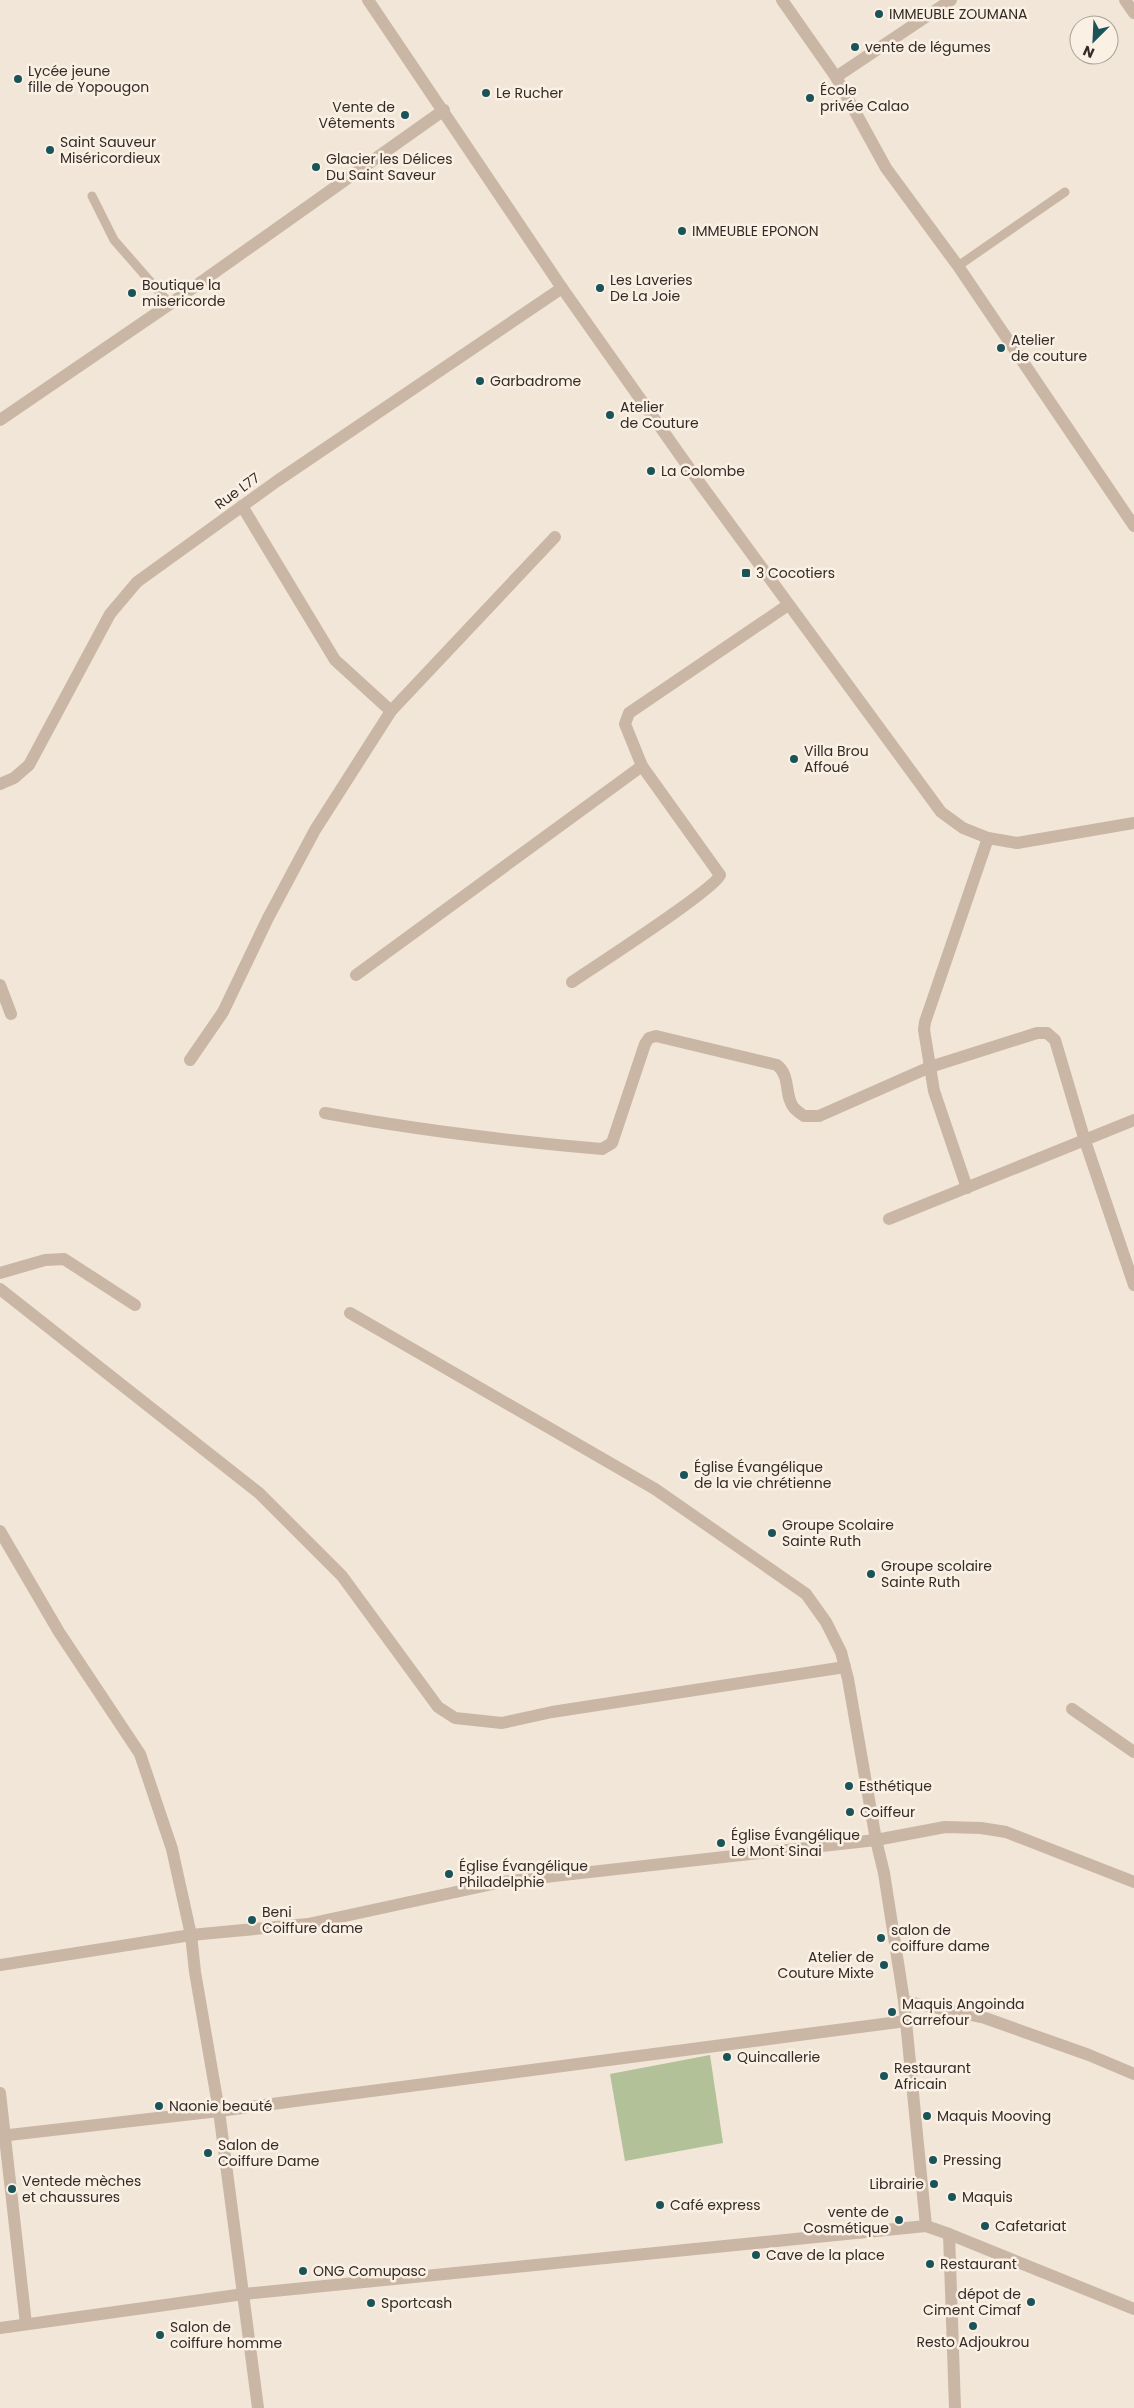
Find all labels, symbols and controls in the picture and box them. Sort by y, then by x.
place label: IMMEUBLE ZOUMANA [889,4,1028,24]
marker: IMMEUBLE ZOUMANA [873,8,885,20]
north arrow [1069,15,1119,65]
place label: vente de légumes [865,37,991,57]
marker: vente de légumes [849,41,861,53]
text: N [1080,41,1098,63]
place label: Lycée jeune fille de Yopougon [28,61,149,97]
marker: Lycée jeune fille de Yopougon [12,73,24,85]
place label: École privée Calao [820,80,909,116]
place label: Le Rucher [496,83,563,103]
marker: Le Rucher [480,87,492,99]
marker: École privée Calao [804,92,816,104]
place label: Vente de Vêtements [319,97,395,133]
marker: Vente de Vêtements [399,109,411,121]
place label: Saint Sauveur Miséricordieux [60,132,160,168]
marker: Saint Sauveur Miséricordieux [44,144,56,156]
place label: Glacier les Délices Du Saint Saveur [326,149,453,185]
marker: Glacier les Délices Du Saint Saveur [310,161,322,173]
place label: IMMEUBLE EPONON [692,221,819,241]
marker: IMMEUBLE EPONON [676,225,688,237]
place label: Les Laveries De La Joie [610,270,692,306]
place label: Boutique la misericorde [142,275,226,311]
marker: Les Laveries De La Joie [594,282,606,294]
marker: Boutique la misericorde [126,287,138,299]
place label: Atelier de couture [1011,330,1088,366]
marker: Atelier de couture [995,342,1007,354]
place label: Garbadrome [490,371,582,391]
marker: Garbadrome [474,375,486,387]
place label: Atelier de Couture [620,397,699,433]
marker: Atelier de Couture [604,409,616,421]
place label: La Colombe [661,461,745,481]
marker: La Colombe [645,465,657,477]
street label: Rue L77 [210,468,264,514]
place label: 3 Cocotiers [756,563,835,583]
marker: 3 Cocotiers [740,567,752,579]
place label: Villa Brou Affoué [804,741,869,777]
marker: Villa Brou Affoué [788,753,800,765]
place label: Église Évangélique de la vie chrétienne [694,1457,832,1493]
marker: Église Évangélique de la vie chrétienne [678,1469,690,1481]
place label: Groupe Scolaire Sainte Ruth [782,1515,894,1551]
marker: Groupe Scolaire Sainte Ruth [766,1527,778,1539]
place label: Groupe scolaire Sainte Ruth [881,1556,992,1592]
marker: Groupe scolaire Sainte Ruth [865,1568,877,1580]
place label: Esthétique [859,1776,932,1796]
marker: Esthétique [843,1780,855,1792]
place label: Coiffeur [860,1802,915,1822]
marker: Coiffeur [844,1806,856,1818]
place label: Église Évangélique Le Mont Sinai [731,1825,860,1861]
marker: Église Évangélique Le Mont Sinai [715,1837,727,1849]
place label: Église Évangélique Philadelphie [459,1856,588,1892]
marker: Église Évangélique Philadelphie [443,1868,455,1880]
place label: Beni Coiffure dame [262,1902,363,1938]
marker: Beni Coiffure dame [246,1914,258,1926]
place label: salon de coiffure dame [891,1920,990,1956]
marker: salon de coiffure dame [875,1932,887,1944]
place label: Atelier de Couture Mixte [778,1947,874,1983]
marker: Atelier de Couture Mixte [878,1959,890,1971]
place label: Maquis Angoinda Carrefour [902,1994,1025,2030]
marker: Maquis Angoinda Carrefour [886,2006,898,2018]
place label: Quincallerie [737,2047,821,2067]
marker: Quincallerie [721,2051,733,2063]
place label: Restaurant Africain [894,2058,971,2094]
marker: Restaurant Africain [878,2070,890,2082]
place label: Naonie beauté [169,2096,273,2116]
marker: Naonie beauté [153,2100,165,2112]
place label: Maquis Mooving [937,2106,1051,2126]
marker: Maquis Mooving [921,2110,933,2122]
place label: Salon de Coiffure Dame [218,2135,320,2171]
marker: Salon de Coiffure Dame [202,2147,214,2159]
place label: Pressing [943,2150,1002,2170]
marker: Pressing [927,2154,939,2166]
place label: Ventede mèches et chaussures [22,2171,141,2207]
place label: Librairie [870,2174,924,2194]
marker: Librairie [928,2178,940,2190]
marker: Ventede mèches et chaussures [6,2183,18,2195]
place label: Maquis [962,2187,1013,2207]
marker: Maquis [946,2191,958,2203]
place label: Café express [670,2195,761,2215]
marker: Café express [654,2199,666,2211]
place label: vente de Cosmétique [803,2202,889,2238]
marker: vente de Cosmétique [893,2214,905,2226]
place label: Cafetariat [995,2216,1066,2236]
marker: Cafetariat [979,2220,991,2232]
place label: Cave de la place [766,2245,885,2265]
marker: Cave de la place [750,2249,762,2261]
place label: Restaurant [940,2254,1017,2274]
marker: Restaurant [924,2258,936,2270]
place label: ONG Comupasc [313,2261,426,2281]
marker: ONG Comupasc [297,2265,309,2277]
place label: dépot de Ciment Cimaf [923,2284,1021,2320]
place label: Sportcash [381,2293,452,2313]
marker: dépot de Ciment Cimaf [1025,2296,1037,2308]
marker: Sportcash [365,2297,377,2309]
place label: Salon de coiffure homme [170,2317,282,2353]
marker: Resto Adjoukrou [967,2320,979,2332]
marker: Salon de coiffure homme [154,2329,166,2341]
place label: Resto Adjoukrou [917,2332,1029,2352]

